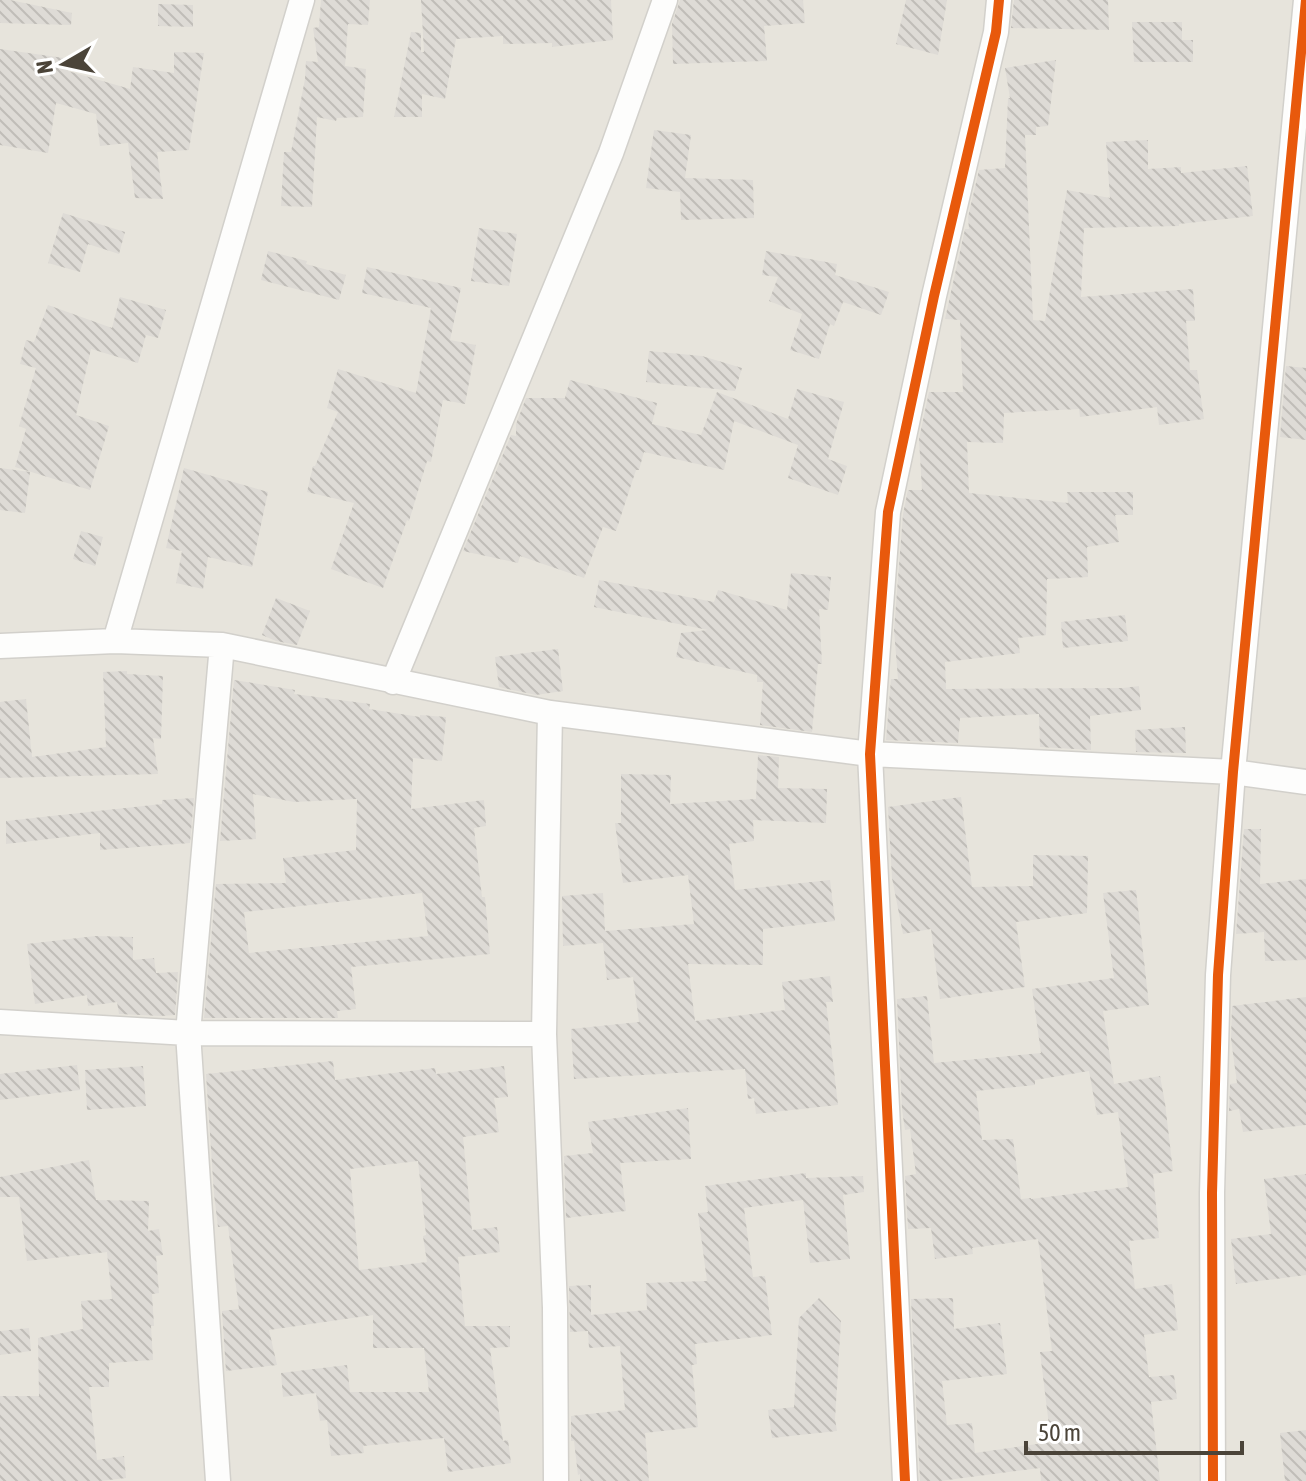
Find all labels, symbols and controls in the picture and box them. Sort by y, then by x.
north arrow [24,24,104,104]
text: N [30,59,58,76]
scale bar [1026,1405,1242,1455]
text: 50 m [1038,1419,1081,1446]

